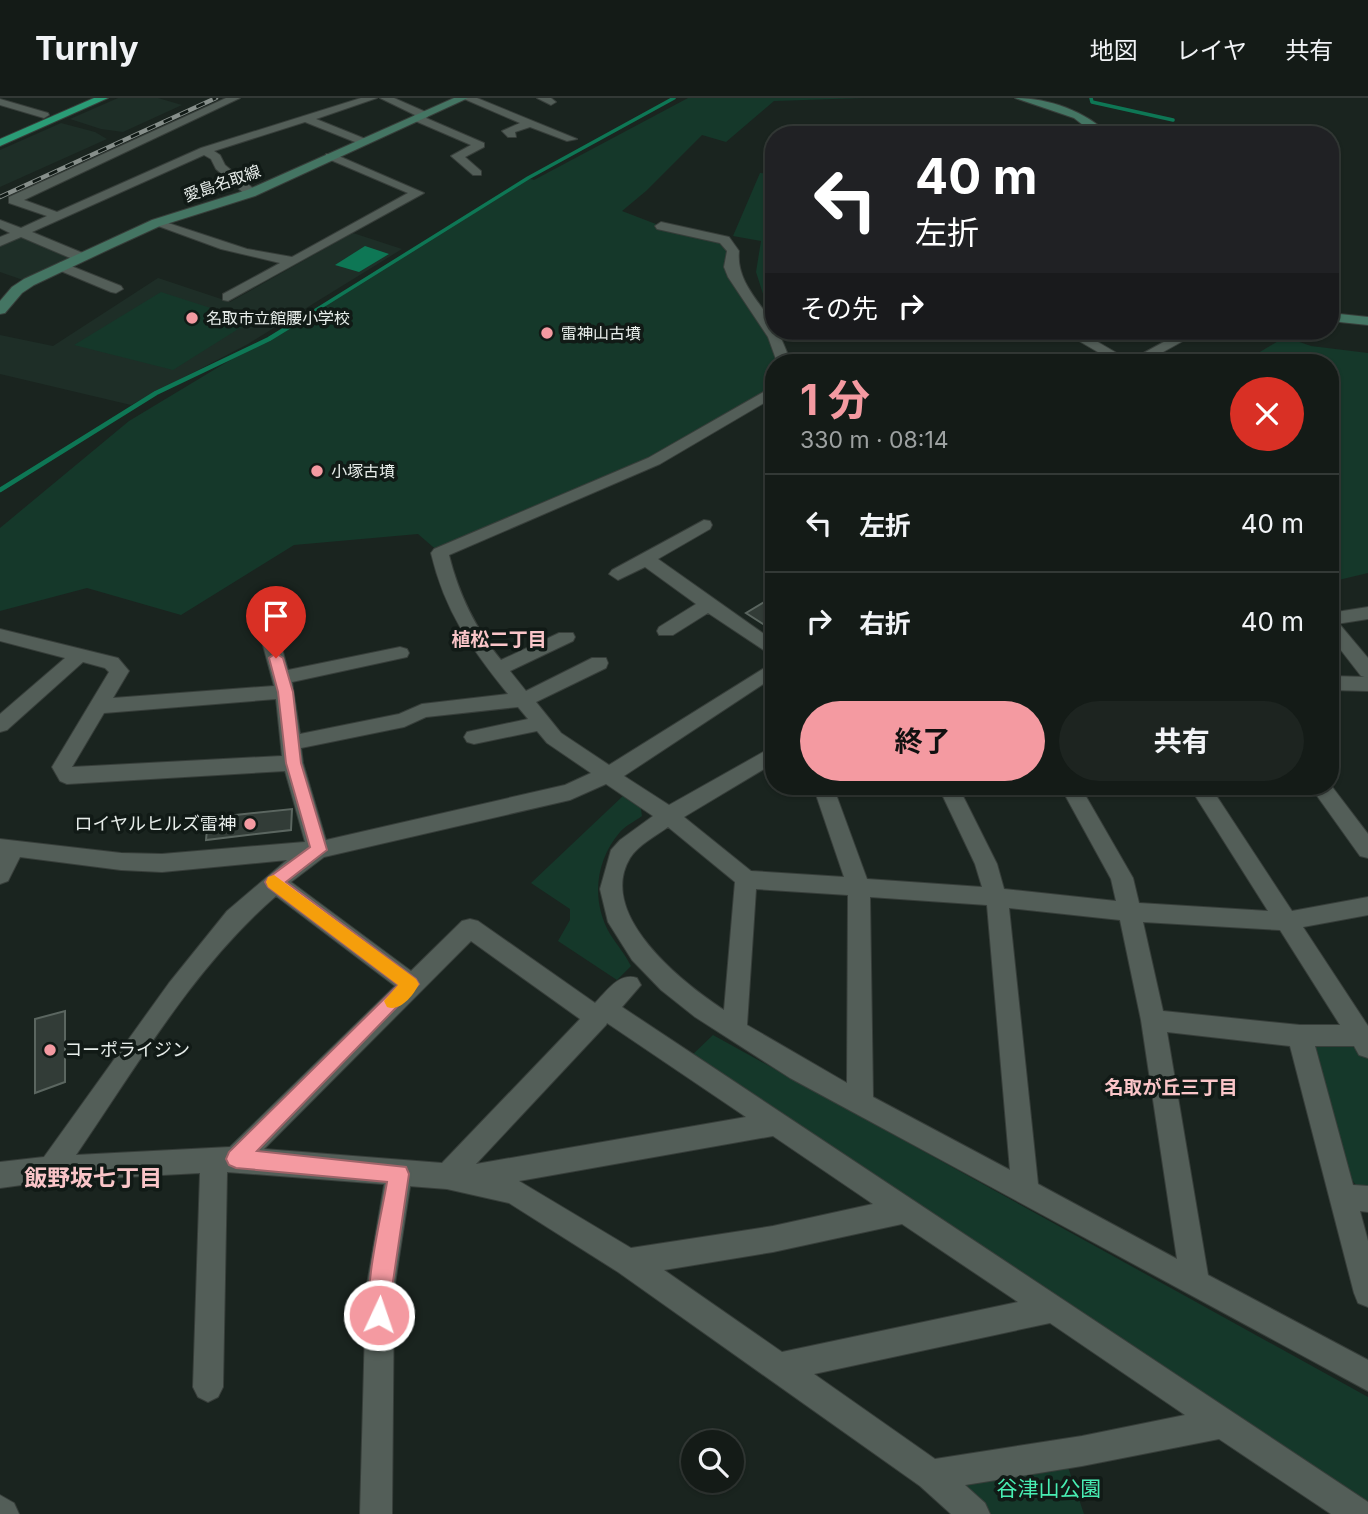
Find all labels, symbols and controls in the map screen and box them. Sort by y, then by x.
text: Turnly [35,28,139,68]
text: 地図 [1090,36,1138,65]
text: レイヤ [1176,36,1247,65]
text: 共有 [1285,36,1333,65]
text: 40 m [915,147,1038,206]
icon: left [800,154,891,245]
street label: 愛島名取線 [181,161,263,205]
text: 左折 [915,213,979,252]
icon: right [892,287,930,325]
text: その先 [800,293,878,324]
place label: 名取市立館腰小学校 [206,308,350,328]
marker: 名取市立館腰小学校 [184,310,200,326]
place label: 雷神山古墳 [561,323,641,343]
marker: 雷神山古墳 [539,325,555,341]
text: 1 分 [800,374,870,425]
button: close [1230,377,1304,451]
text: 330 m · 08:14 [800,426,949,454]
place label: 小塚古墳 [331,461,395,481]
marker: 小塚古墳 [309,463,325,479]
icon: left [800,504,838,542]
text: 40 m [1241,508,1304,539]
text: 左折 [859,510,911,541]
pin [246,586,306,658]
icon: arrive [257,597,295,635]
icon: right [800,602,838,640]
text: 40 m [1241,606,1304,637]
text: 右折 [859,608,911,639]
district label: 植松二丁目 [451,628,547,651]
button: 終了 [800,701,1045,781]
button: 共有 [1059,701,1304,781]
place label: ロイヤルヒルズ雷神 [75,813,236,834]
marker: ロイヤルヒルズ雷神 [242,816,258,832]
place label: コーポライジン [64,1039,190,1060]
marker: コーポライジン [42,1042,58,1058]
district label: 名取が丘三丁目 [1104,1076,1238,1099]
district label: 飯野坂七丁目 [24,1164,162,1192]
position arrow [342,1278,416,1352]
map controls [681,1430,744,1493]
button: search [681,1430,744,1493]
park label: 谷津山公園 [997,1476,1102,1501]

